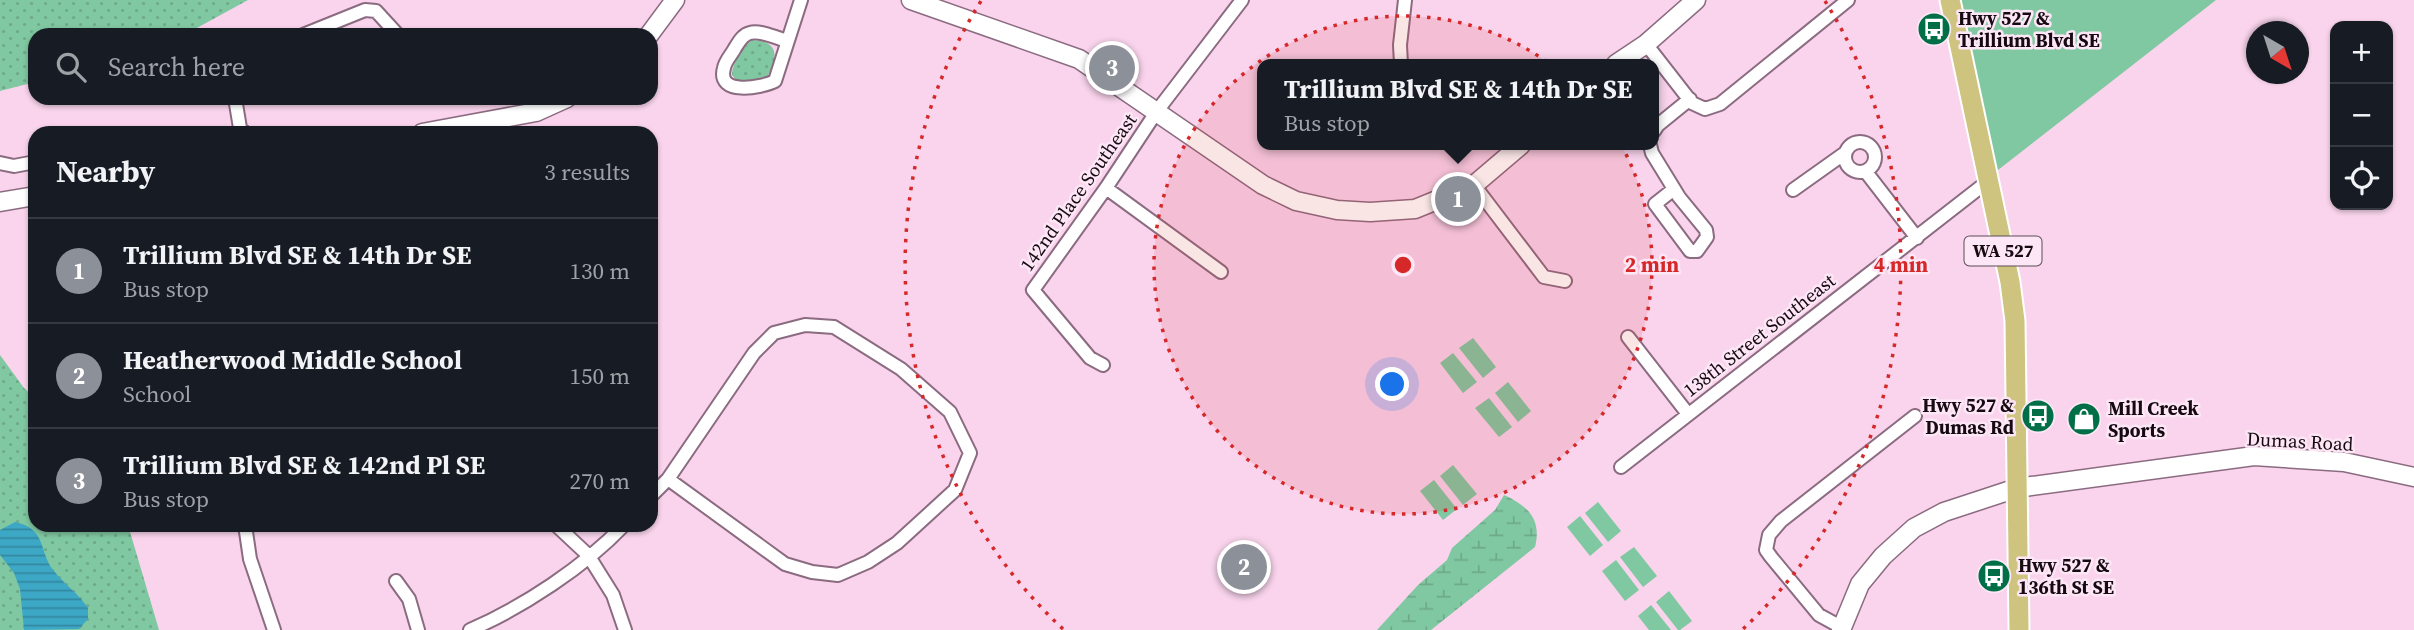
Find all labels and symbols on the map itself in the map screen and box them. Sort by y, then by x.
place label: Hwy 527 & Trillium Blvd SE [1958,5,2100,53]
bus stop icon: Hwy 527 & Trillium Blvd SE [1915,10,1953,48]
north arrow [2246,21,2309,84]
pin: 3 [1089,42,1135,94]
street label: 142nd Place Southeast [1014,107,1143,276]
pin: 1 [1435,173,1481,225]
road number: WA 527 [1965,236,2042,265]
text: 2 min [1625,250,1679,279]
text: 4 min [1874,250,1928,279]
centre of rings [1391,253,1415,277]
street label: 138th Street Southeast [1678,267,1841,403]
your location [1375,367,1409,401]
place label: Hwy 527 & Dumas Rd [1922,392,2014,440]
place label: Mill Creek Sports [2108,395,2199,443]
bus stop icon: Hwy 527 & Dumas Rd [2019,397,2057,435]
shop icon: Mill Creek Sports [2065,400,2103,438]
street label: Dumas Road [2246,425,2354,457]
pin: 2 [1221,541,1267,593]
place label: Hwy 527 & 136th St SE [2018,552,2114,600]
bus stop icon: Hwy 527 & 136th St SE [1975,557,2013,595]

